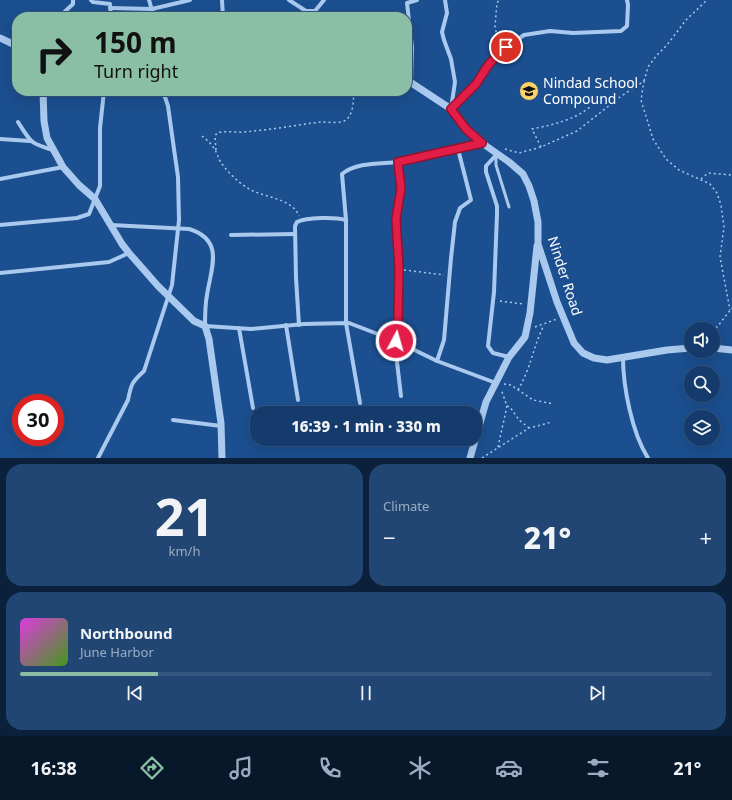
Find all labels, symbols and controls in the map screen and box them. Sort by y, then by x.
text: 150 m [94,23,177,61]
icon: right [28,28,80,80]
pin [489,30,523,64]
icon: arrive [495,36,517,58]
text: Turn right [94,59,178,83]
place label: Nindad School Compound [543,73,638,108]
school or university icon: Nindad School Compound [518,80,540,102]
street label: Ninder Road [544,234,587,318]
position arrow [375,320,417,362]
map controls [684,322,720,446]
button: sound [684,322,720,358]
button: search [684,366,720,402]
speed limit sign: 30 [12,394,64,446]
button: layers [684,410,720,446]
text: 16:39 · 1 min · 330 m [291,416,441,436]
text: 21 [155,480,214,551]
text: Climate [383,497,429,515]
text: 21° [524,517,571,558]
text: − [383,522,396,552]
text: + [699,522,712,552]
text: km/h [169,542,200,560]
text: Northbound [80,623,172,643]
text: June Harbor [80,643,154,661]
icon: previous [124,682,146,704]
icon: pause [355,682,377,704]
icon: next [586,682,608,704]
icon: directions [138,754,166,782]
icon: music [227,754,255,782]
icon: phone [316,754,344,782]
icon: climate [406,754,434,782]
icon: car [495,754,523,782]
icon: filters [584,754,612,782]
text: 16:38 [31,756,77,780]
text: 21° [673,756,701,780]

